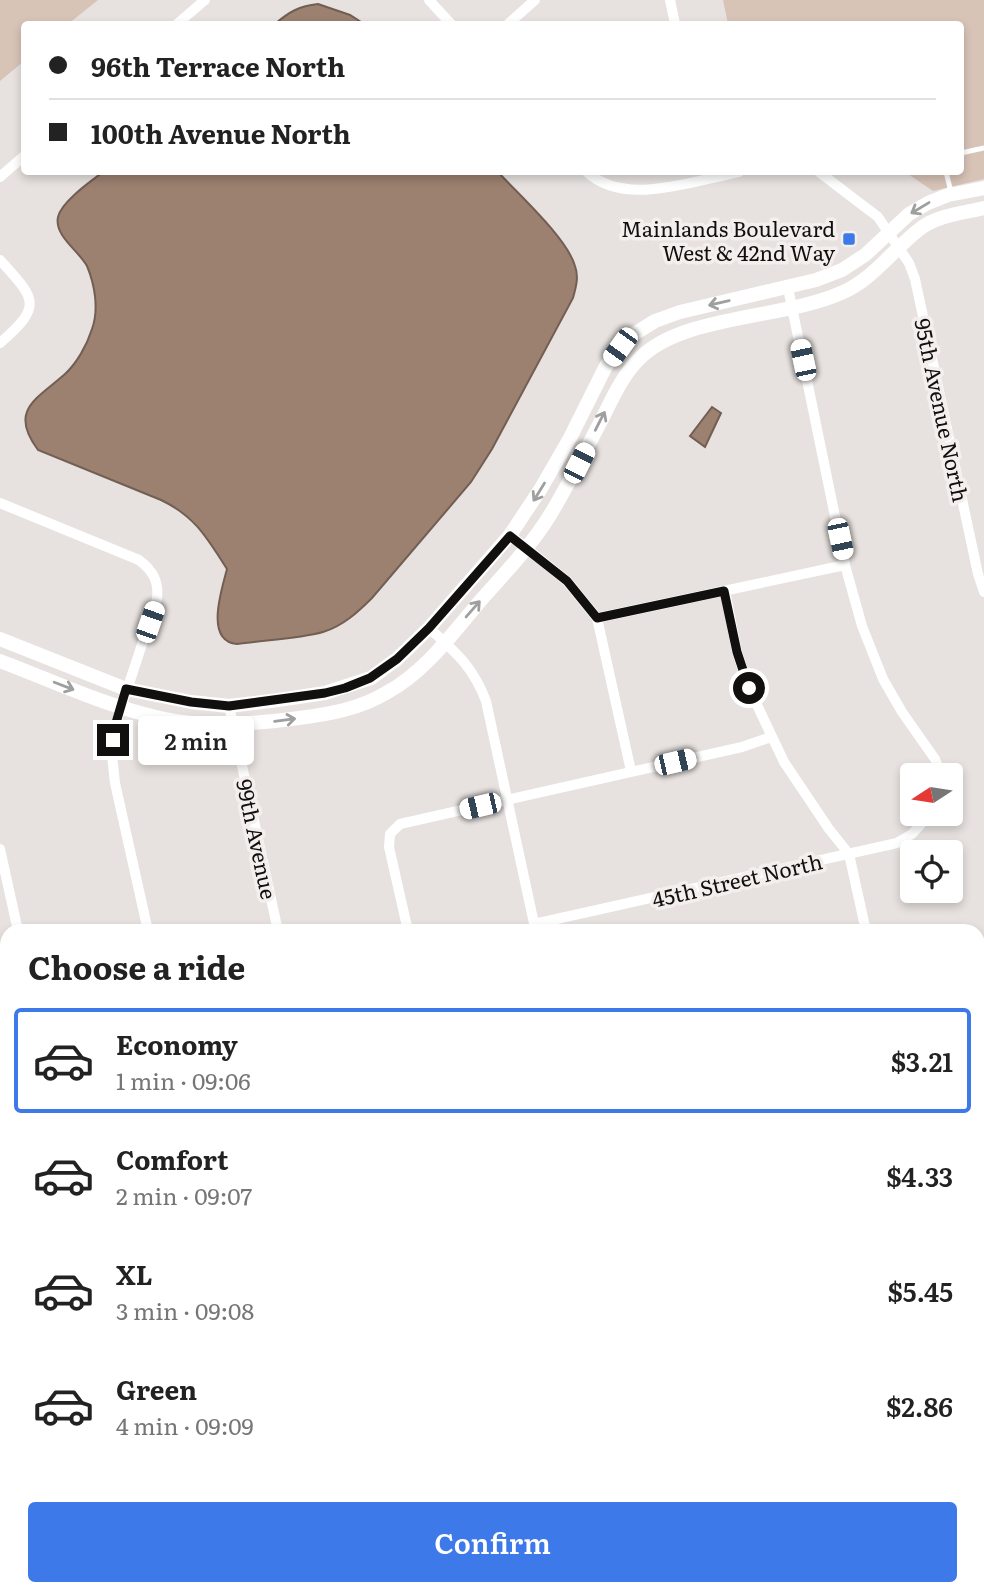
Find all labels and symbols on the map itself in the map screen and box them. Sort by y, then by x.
one-way arrow [910,202,930,216]
place label: Mainlands Boulevard West & 42nd Way [621,212,836,267]
marker: Mainlands Boulevard West & 42nd Way [841,231,857,247]
one-way arrow [708,297,731,310]
street label: 95th Avenue North [908,315,978,505]
car [600,324,641,370]
car [789,337,818,383]
one-way arrow [594,412,608,432]
car [561,440,598,486]
one-way arrow [531,481,545,501]
car [826,516,855,562]
car [134,599,167,645]
one-way arrow [465,600,481,618]
route start [733,672,765,704]
one-way arrow [52,680,74,693]
one-way arrow [273,713,296,726]
callout: 2 min [138,716,253,764]
route end [97,724,129,756]
car [653,747,698,777]
north arrow [900,763,962,826]
street label: 99th Avenue [230,776,286,902]
car [458,791,503,821]
street label: 45th Street North [649,844,825,914]

